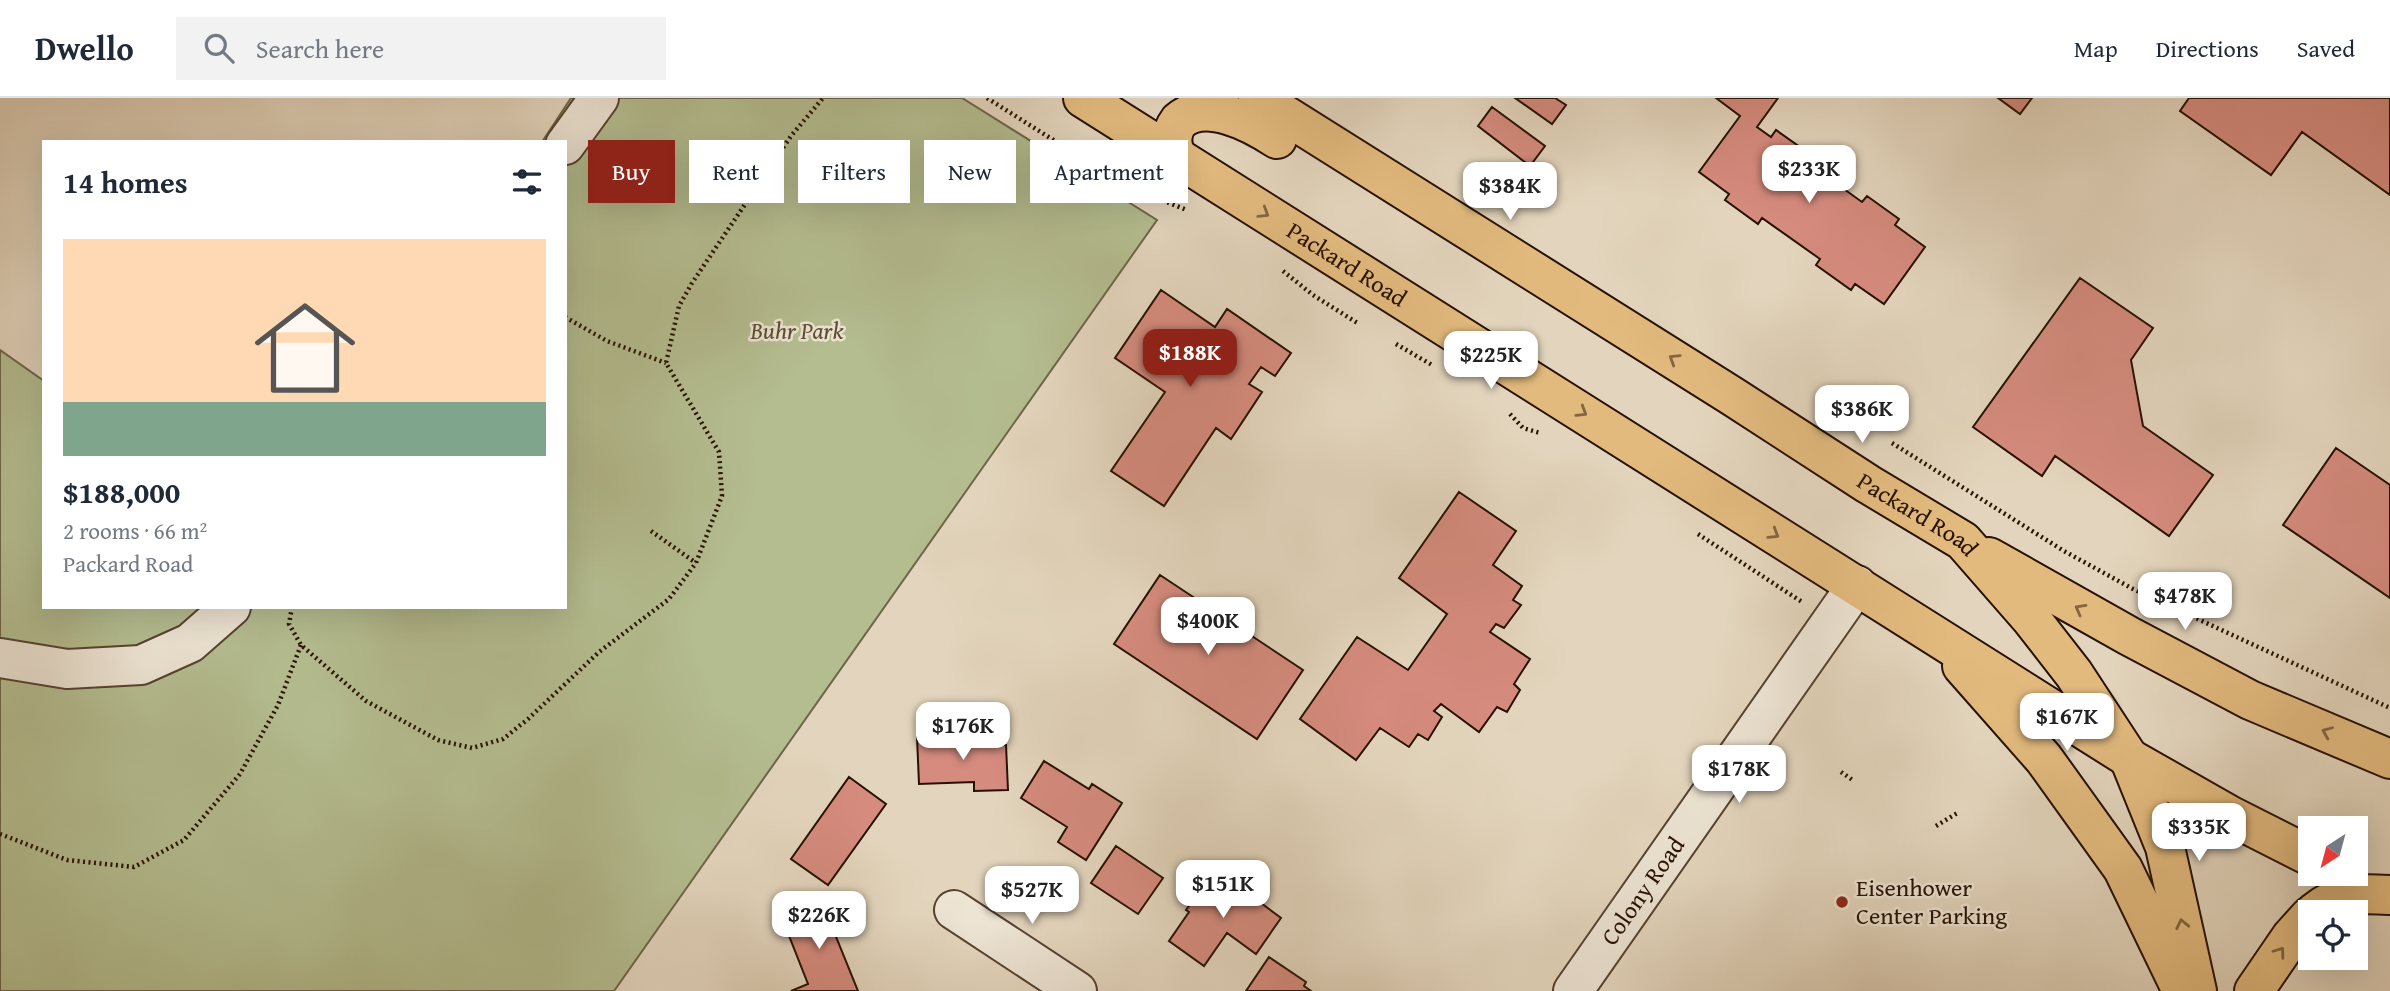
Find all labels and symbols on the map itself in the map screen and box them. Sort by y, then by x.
pin: $233K [1760,146,1858,205]
pin: $384K [1461,162,1559,222]
one-way arrow [1257,205,1270,218]
street label: Packard Road [1280,213,1414,315]
park label: Buhr Park [750,313,844,348]
pin: $188K [1141,330,1239,389]
pin: $225K [1442,331,1540,391]
one-way arrow [1669,355,1682,368]
pin: $386K [1813,386,1911,445]
one-way arrow [1574,404,1587,417]
street label: Packard Road [1850,464,1987,564]
one-way arrow [1767,525,1780,538]
pin: $478K [2136,573,2234,632]
pin: $400K [1159,598,1257,657]
one-way arrow [2075,604,2087,617]
pin: $167K [2018,694,2116,753]
pin: $176K [914,702,1012,762]
one-way arrow [2322,727,2334,741]
pin: $178K [1690,746,1788,805]
pin: $335K [2150,804,2248,863]
north arrow [2298,816,2368,886]
street label: Colony Road [1592,829,1693,952]
pin: $151K [1174,860,1272,920]
pin: $527K [983,866,1081,926]
place label: Eisenhower Center Parking [1856,870,2007,933]
pin: $226K [770,892,868,951]
marker: Eisenhower Center Parking [1834,894,1850,910]
one-way arrow [2176,918,2190,930]
one-way arrow [2272,947,2284,960]

